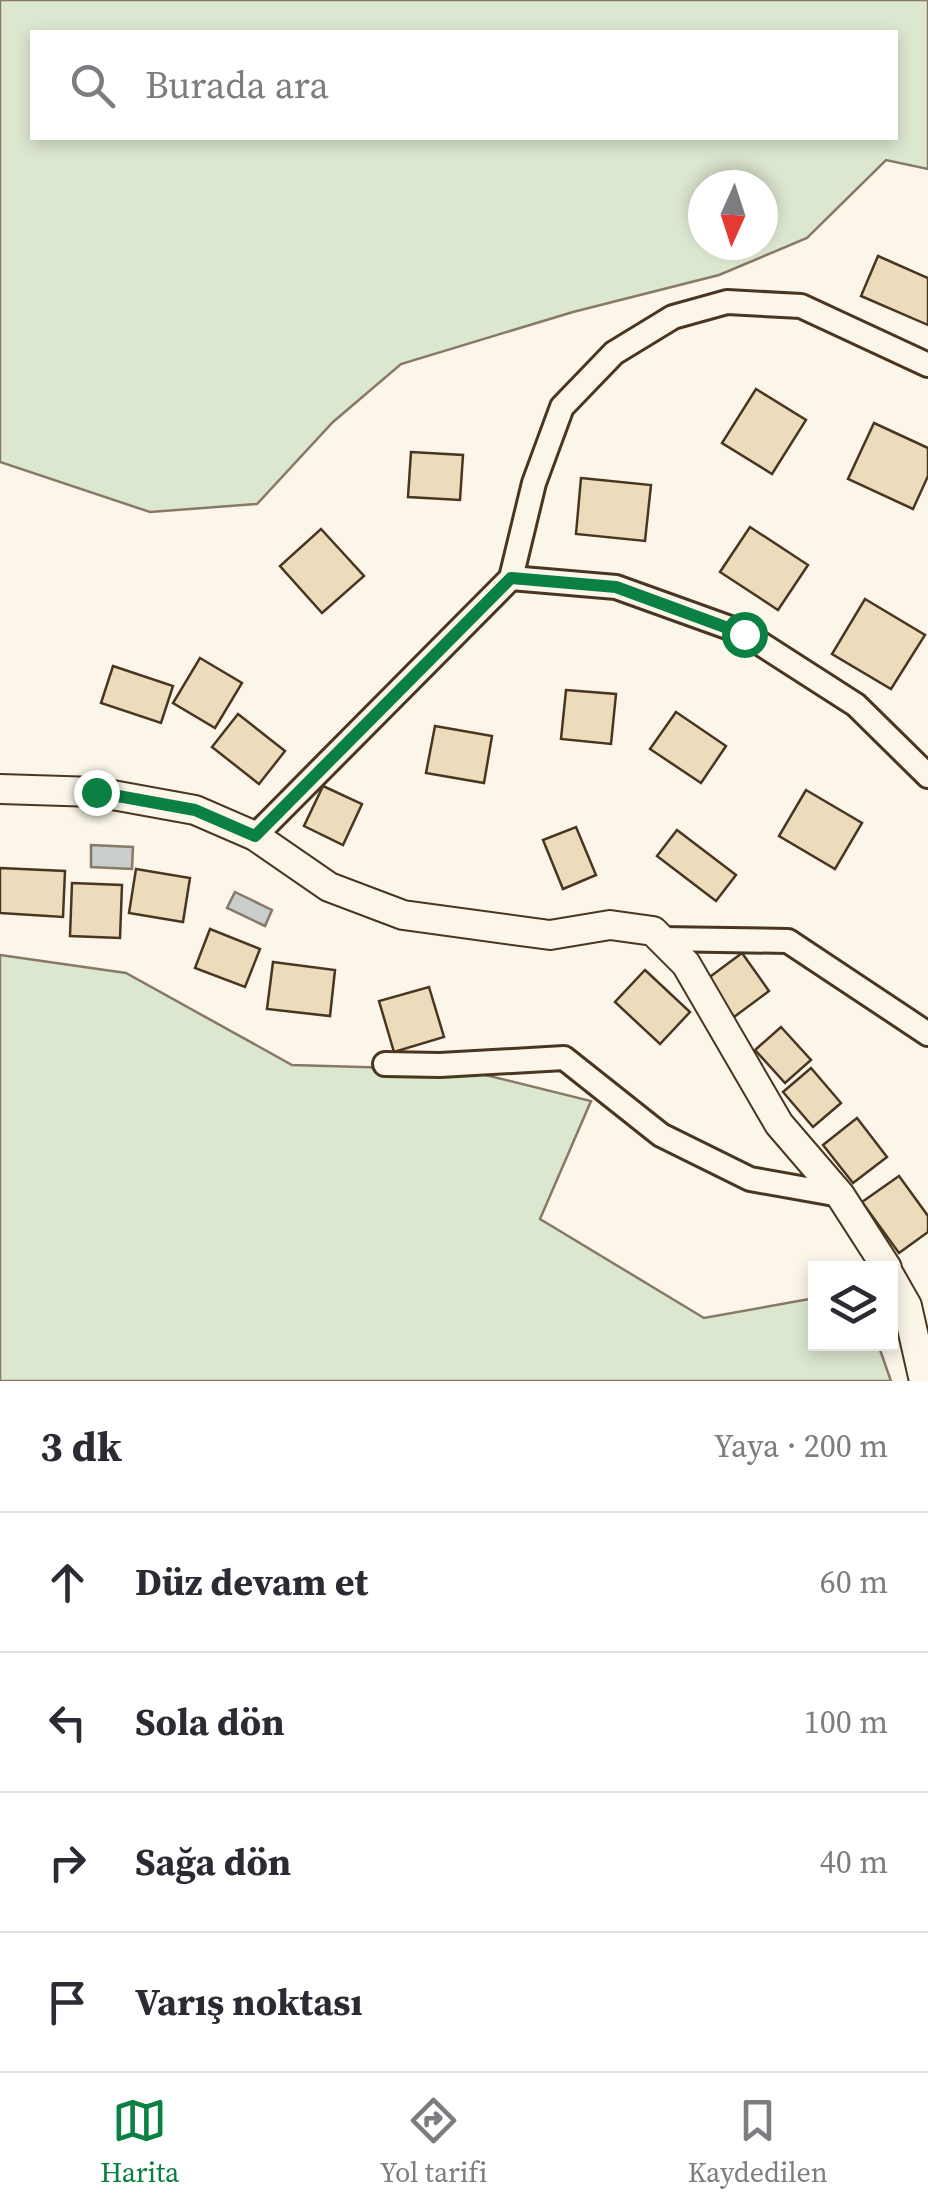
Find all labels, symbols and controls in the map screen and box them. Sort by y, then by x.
search box [30,30,898,140]
icon: search [65,58,120,113]
text: Burada ara [145,59,329,111]
north arrow [688,170,778,260]
route start [722,612,768,658]
route end [74,770,120,816]
map controls [808,1261,898,1351]
button: layers [808,1261,898,1351]
text: 3 dk [40,1417,122,1475]
text: Yaya · 200 m [713,1424,888,1468]
icon: ahead [40,1555,95,1610]
text: Düz devam et [135,1556,368,1608]
text: 60 m [820,1560,888,1604]
icon: left [40,1695,95,1750]
text: Sola dön [135,1696,285,1748]
text: 100 m [804,1700,888,1744]
icon: right [40,1835,95,1890]
text: Sağa dön [135,1836,291,1888]
text: 40 m [820,1840,888,1884]
icon: arrive [40,1975,95,2030]
text: Varış noktası [135,1976,363,2028]
tab: Harita [100,2093,179,2191]
tab: Yol tarifi [380,2093,487,2191]
tab: Kaydedilen [688,2093,828,2191]

